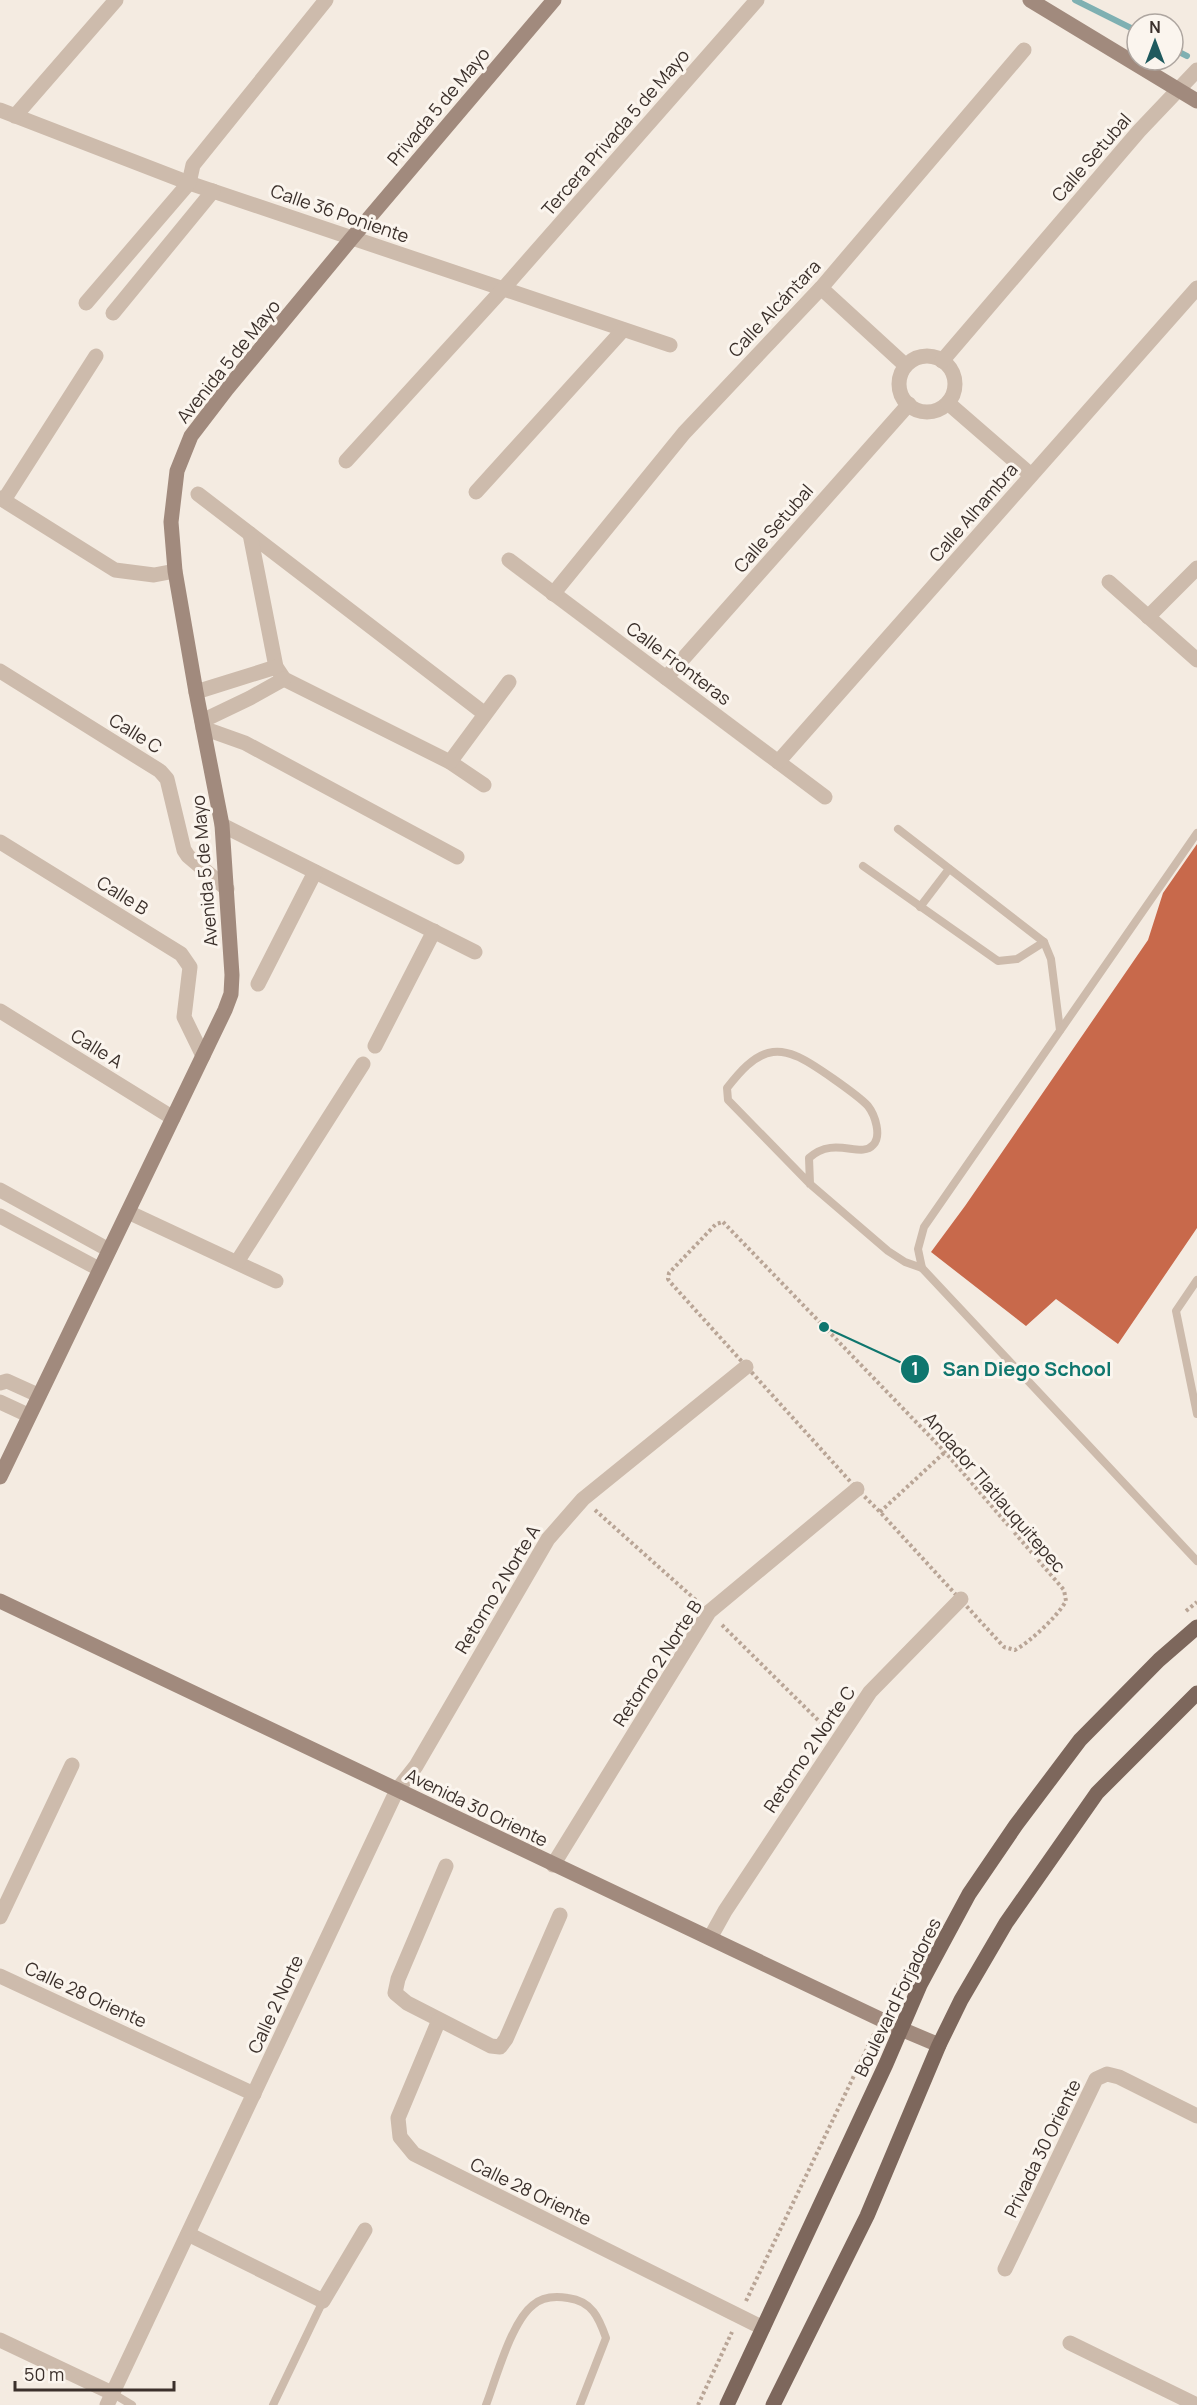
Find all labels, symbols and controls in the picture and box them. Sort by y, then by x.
north arrow [1125,12,1185,72]
text: N [1149,16,1161,38]
street label: Privada 5 de Mayo [381,42,495,170]
street label: Tercera Privada 5 de Mayo [536,44,694,220]
street label: Calle Setubal [1046,108,1136,206]
street label: Calle 36 Poniente [268,178,412,248]
street label: Calle Alcántara [723,254,825,362]
street label: Avenida 5 de Mayo [171,294,285,428]
street label: Calle Alhambra [923,457,1023,567]
street label: Calle Setubal [728,479,818,577]
street label: Calle Fronteras [622,616,736,710]
street label: Calle C [105,707,167,759]
street label: Avenida 5 de Mayo [185,794,223,948]
street label: Calle B [93,870,153,920]
street label: Calle A [67,1023,128,1074]
callout: San Diego School [900,1350,1123,1388]
text: San Diego School [942,1355,1112,1382]
text: 1 [911,1356,919,1380]
street label: Andador Tlatlauquitepec [919,1407,1071,1577]
street label: Retorno 2 Norte A [449,1520,545,1658]
street label: Retorno 2 Norte B [607,1595,707,1731]
street label: Retorno 2 Norte C [758,1681,860,1817]
street label: Avenida 30 Oriente [402,1762,552,1852]
street label: Boulevard Forjadores [848,1914,946,2080]
street label: Calle 2 Norte [242,1951,308,2057]
street label: Calle 28 Oriente [21,1955,151,2033]
street label: Privada 30 Oriente [998,2075,1086,2221]
street label: Calle 28 Oriente [467,2151,595,2231]
scale bar [15,2354,174,2392]
text: 50 m [24,2362,64,2386]

